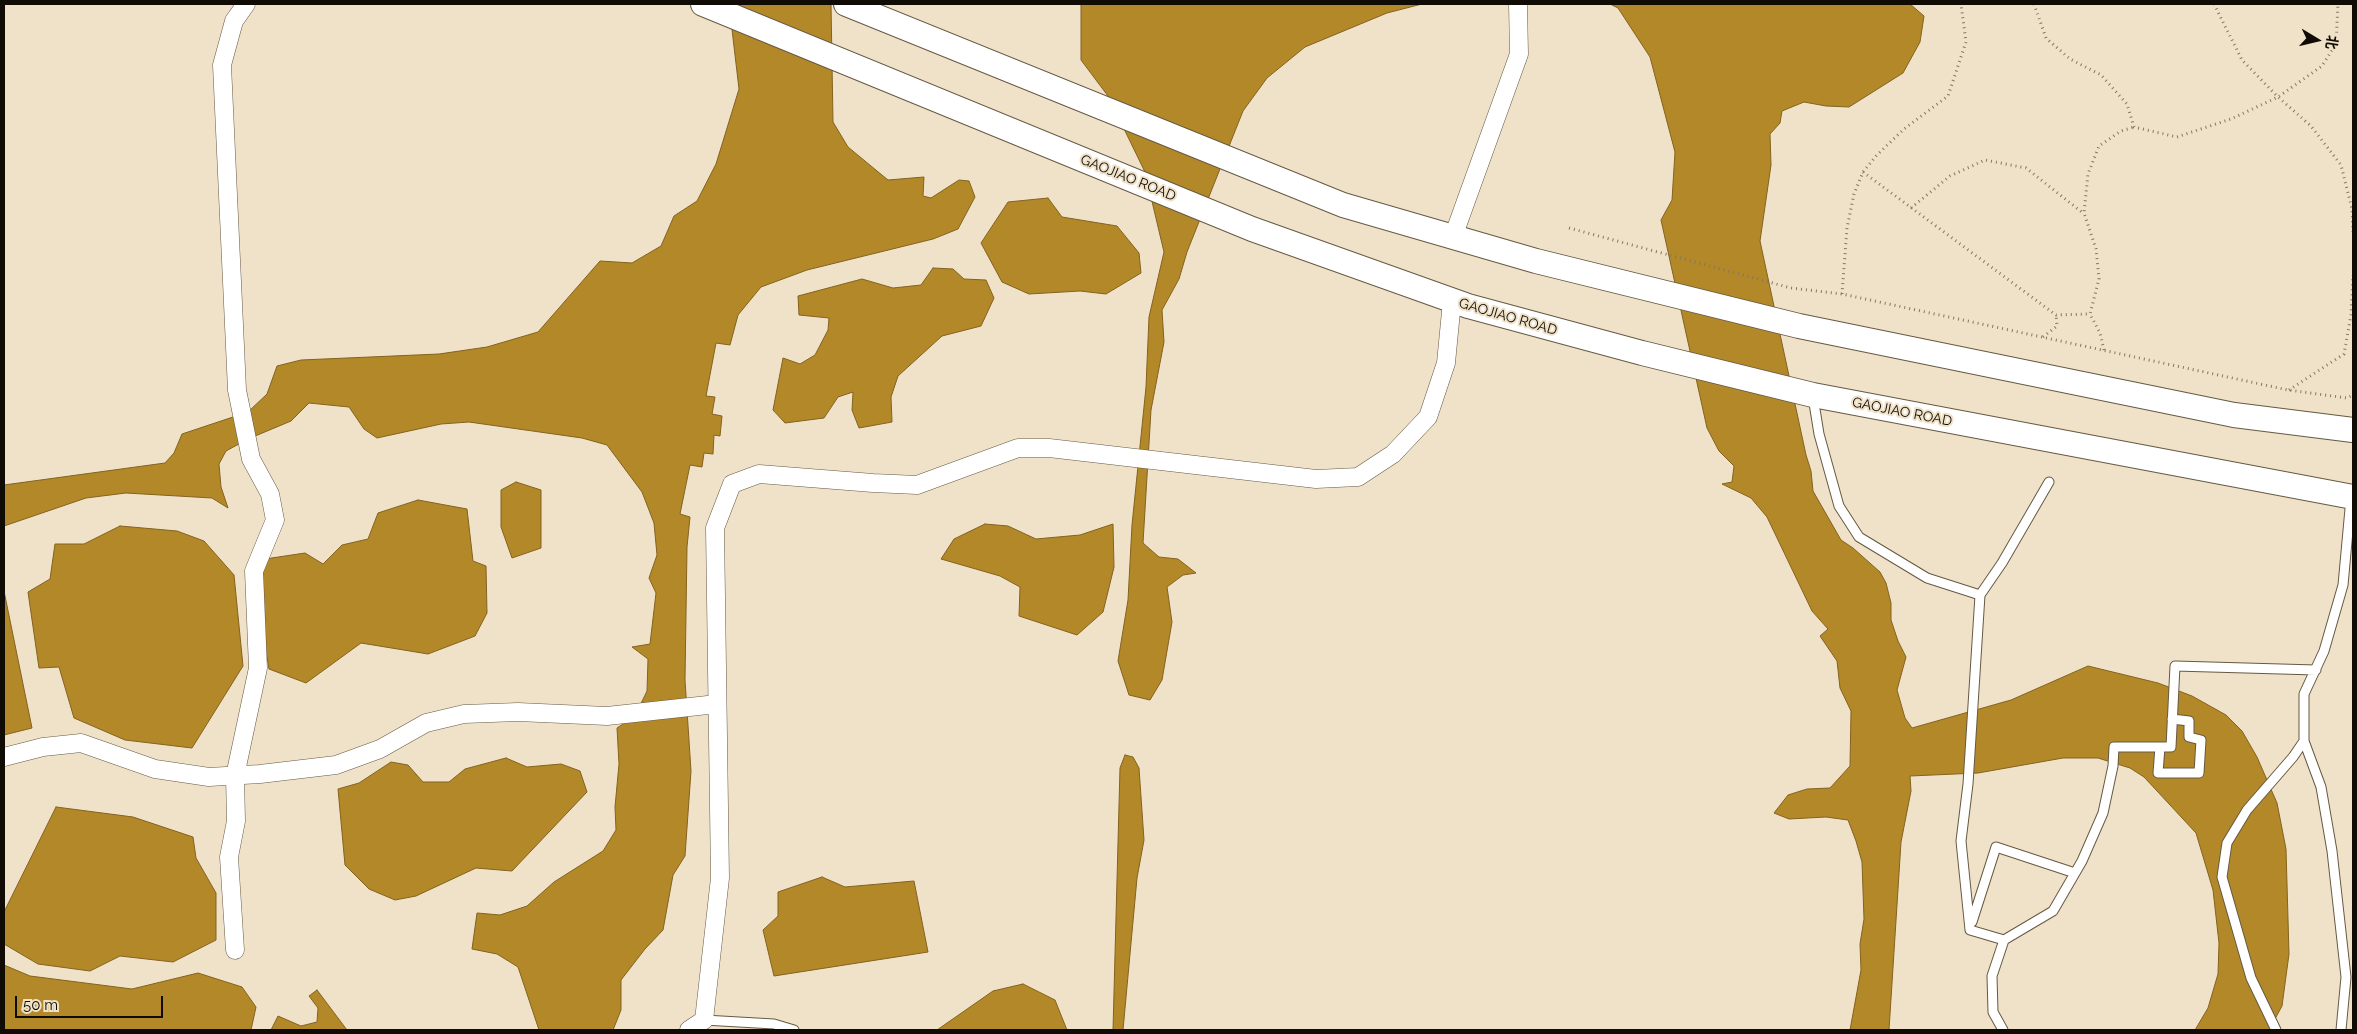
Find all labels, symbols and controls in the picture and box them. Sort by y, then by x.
north arrow [2292,15,2342,65]
text: 北 [2323,34,2341,51]
street label: GAOJIAO ROAD [1078,151,1178,205]
street label: GAOJIAO ROAD [1457,295,1559,339]
street label: GAOJIAO ROAD [1851,394,1953,430]
scale bar [18,986,165,1018]
text: 50 m [23,996,58,1014]

